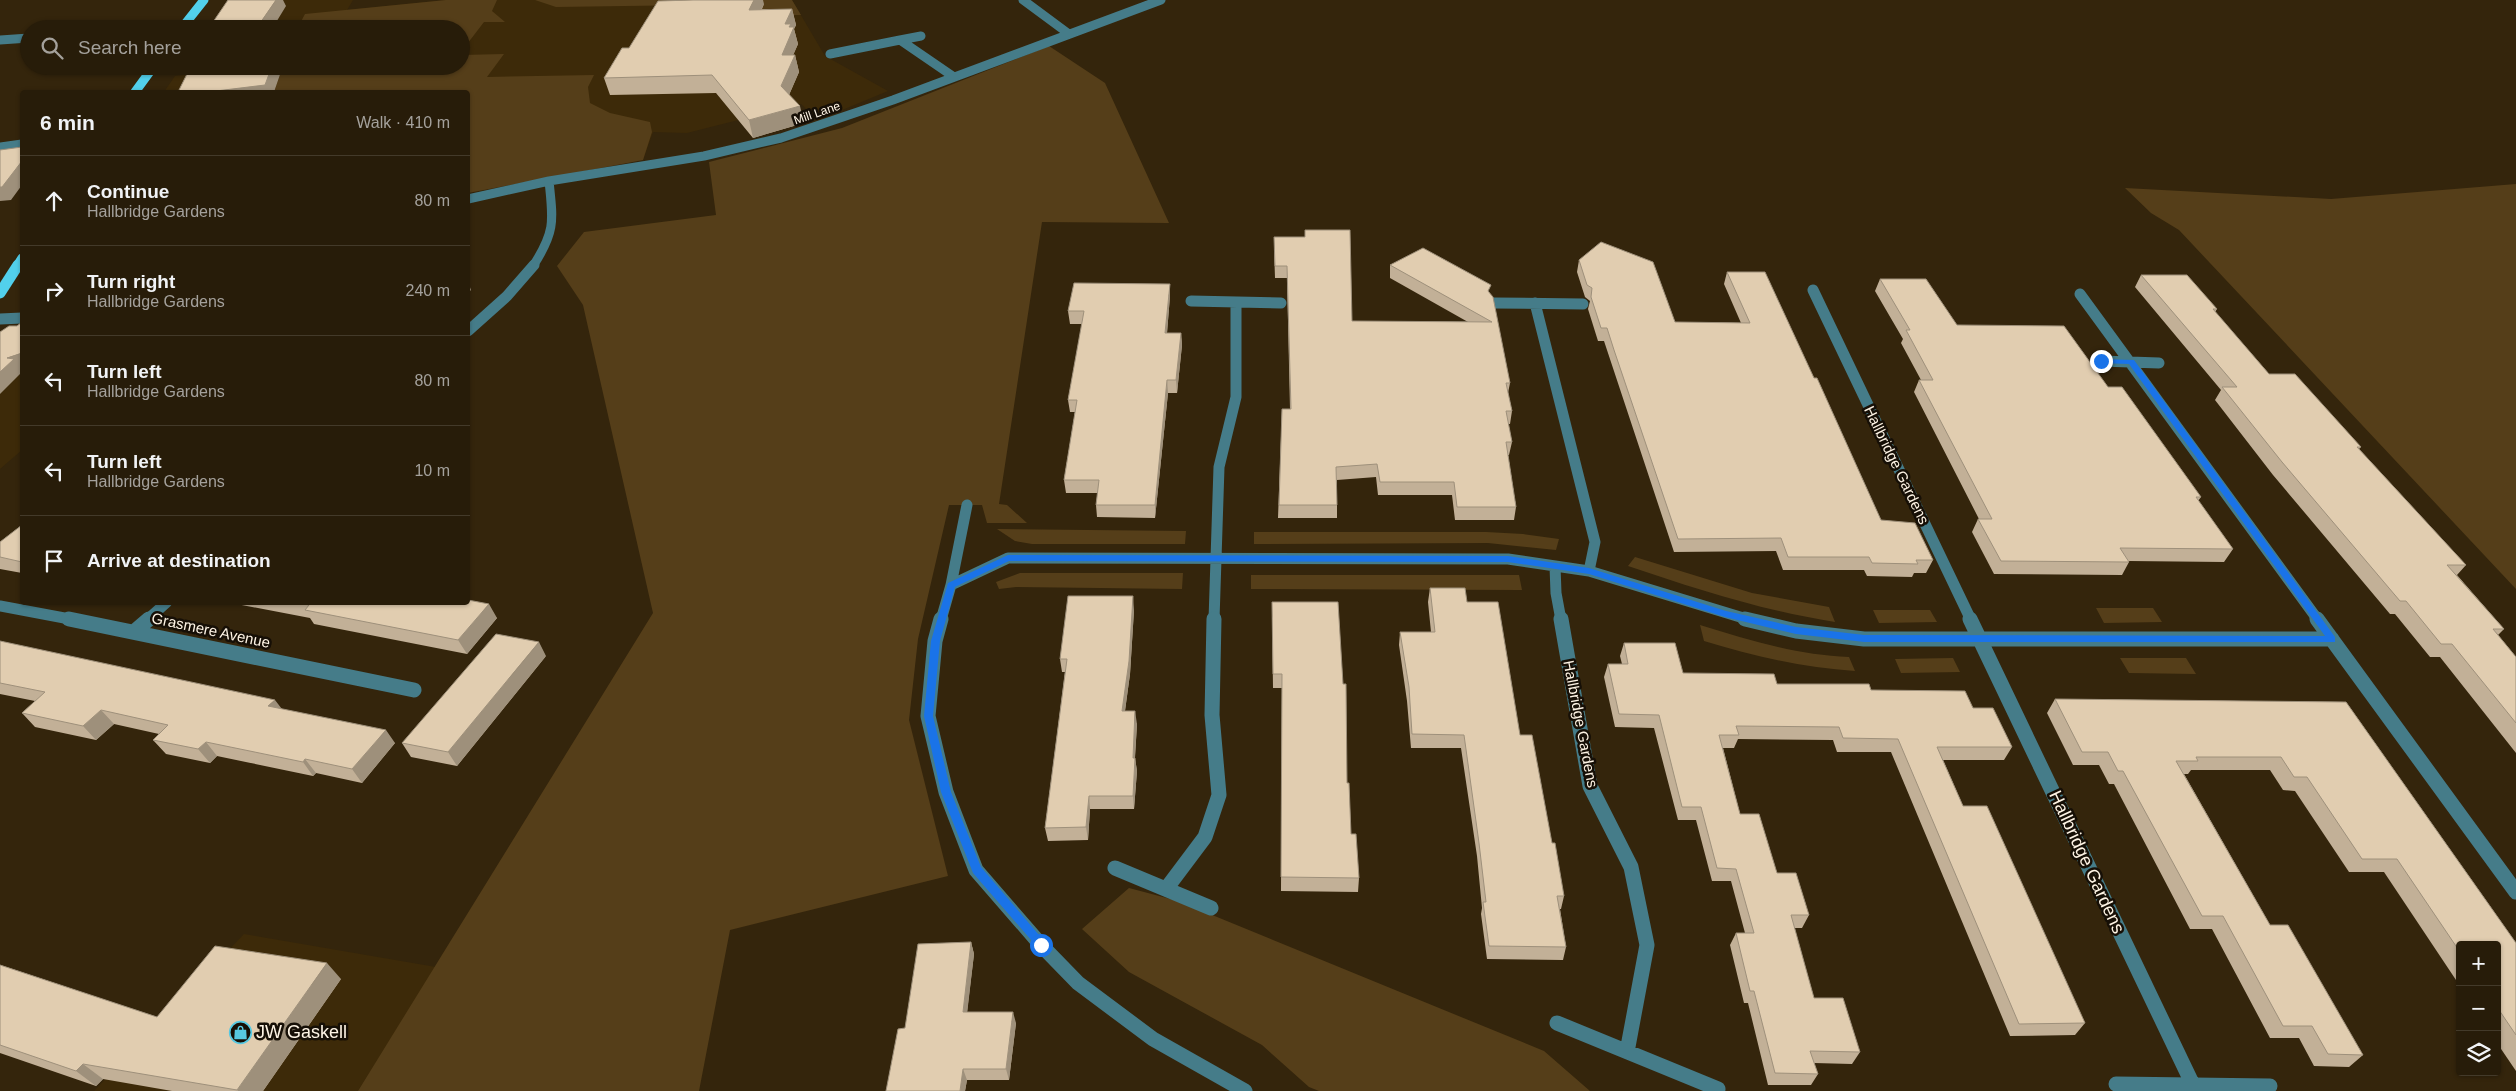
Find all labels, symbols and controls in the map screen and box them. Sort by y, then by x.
search box [20,20,470,75]
icon: search [38,34,66,62]
text: Search here [78,37,182,58]
street label: Mill Lane [792,98,842,127]
text: 6 min [40,111,95,134]
text: Walk · 410 m [356,114,450,131]
text: Continue [87,181,169,202]
icon: ahead [40,187,68,215]
text: 80 m [414,192,450,209]
text: Hallbridge Gardens [87,203,225,220]
text: Turn right [87,271,175,292]
icon: right [40,277,68,305]
text: 240 m [406,282,450,299]
text: Hallbridge Gardens [87,293,225,310]
route end [2090,350,2113,373]
text: Turn left [87,361,162,382]
icon: left [40,367,68,395]
text: 80 m [414,372,450,389]
text: Hallbridge Gardens [87,383,225,400]
street label: Hallbridge Gardens [1861,403,1933,527]
text: Turn left [87,451,162,472]
icon: left [40,457,68,485]
text: 10 m [414,462,450,479]
text: Hallbridge Gardens [87,473,225,490]
icon: arrive [40,547,68,575]
text: Arrive at destination [87,550,271,571]
street label: Grasmere Avenue [150,609,272,651]
street label: Hallbridge Gardens [1560,659,1602,789]
street label: Hallbridge Gardens [2045,787,2129,937]
route start [1030,934,1053,957]
map controls [2456,941,2501,1076]
button: + [2456,941,2501,986]
button: − [2456,986,2501,1031]
shop icon: JW Gaskell [228,1020,252,1044]
place label: JW Gaskell [256,1022,347,1042]
button: layers [2456,1031,2501,1076]

